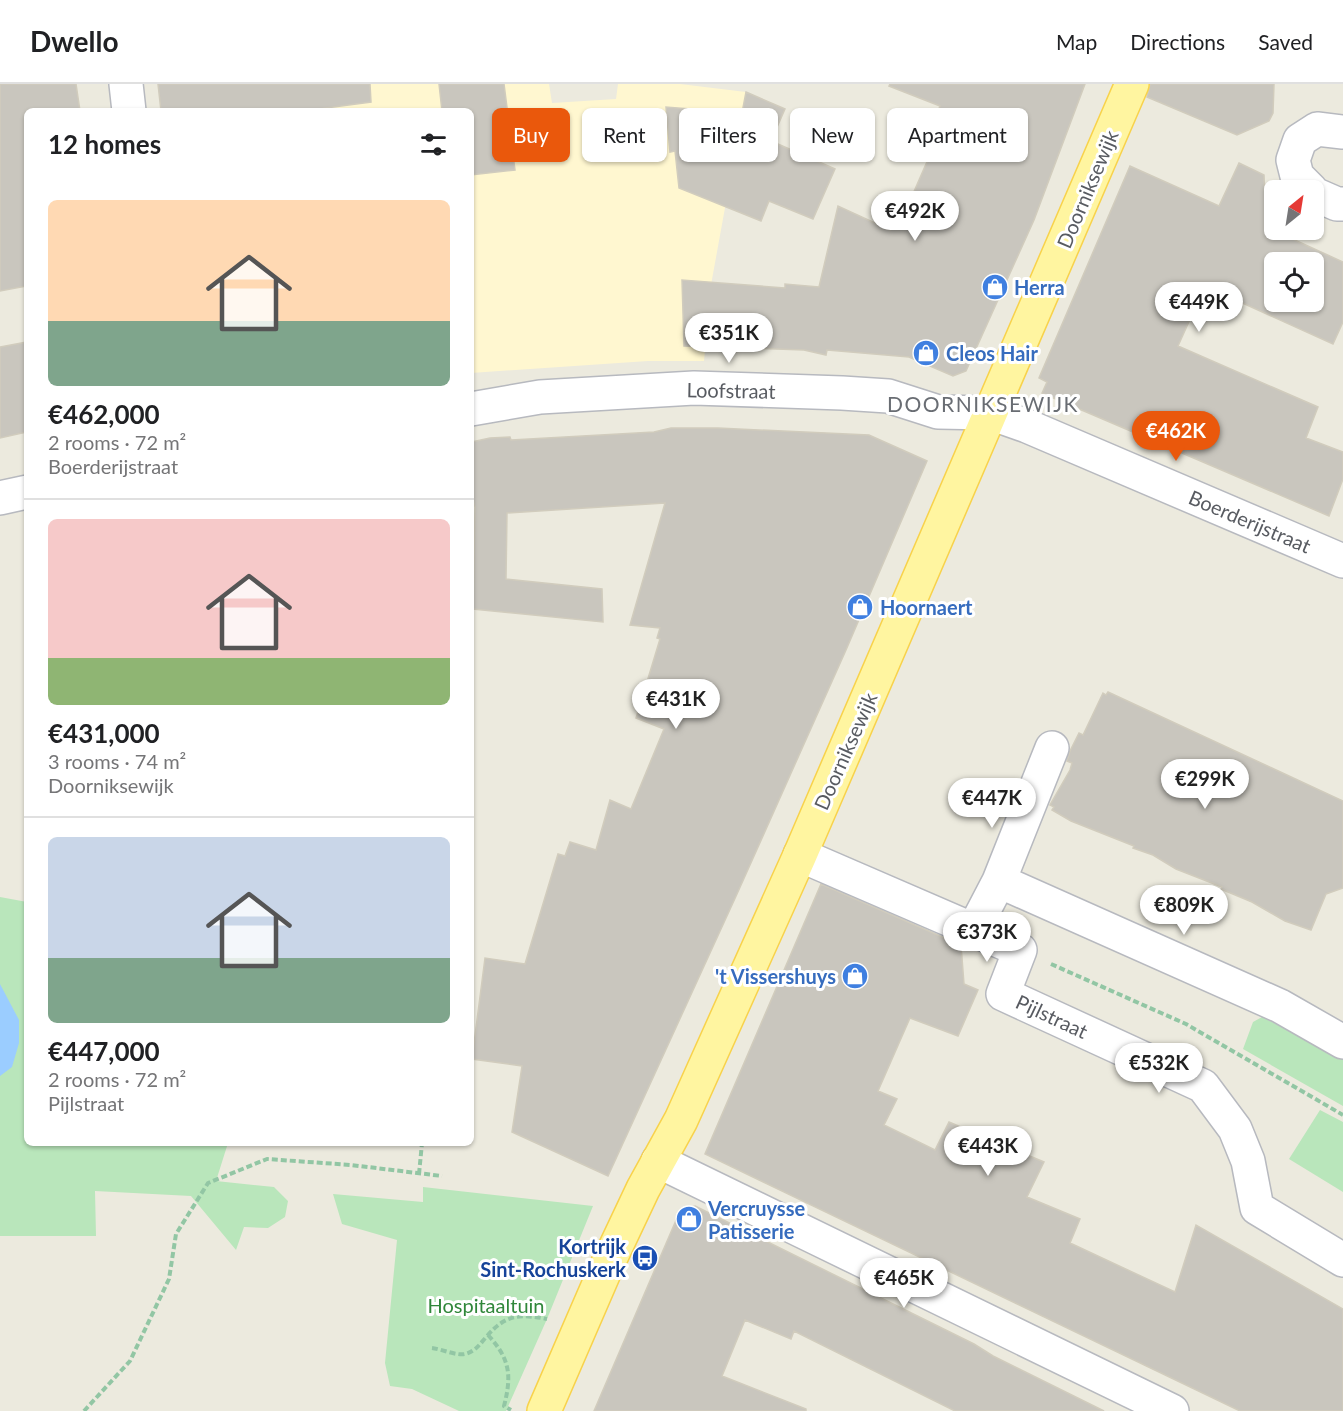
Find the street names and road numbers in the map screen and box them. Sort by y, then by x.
street label: Doorniksewijk [1051,126,1123,252]
street label: Loofstraat [686,377,776,403]
street label: Boerderijstraat [1185,485,1315,557]
street label: Doorniksewijk [808,688,882,813]
street label: Pijlstraat [1012,989,1092,1043]

